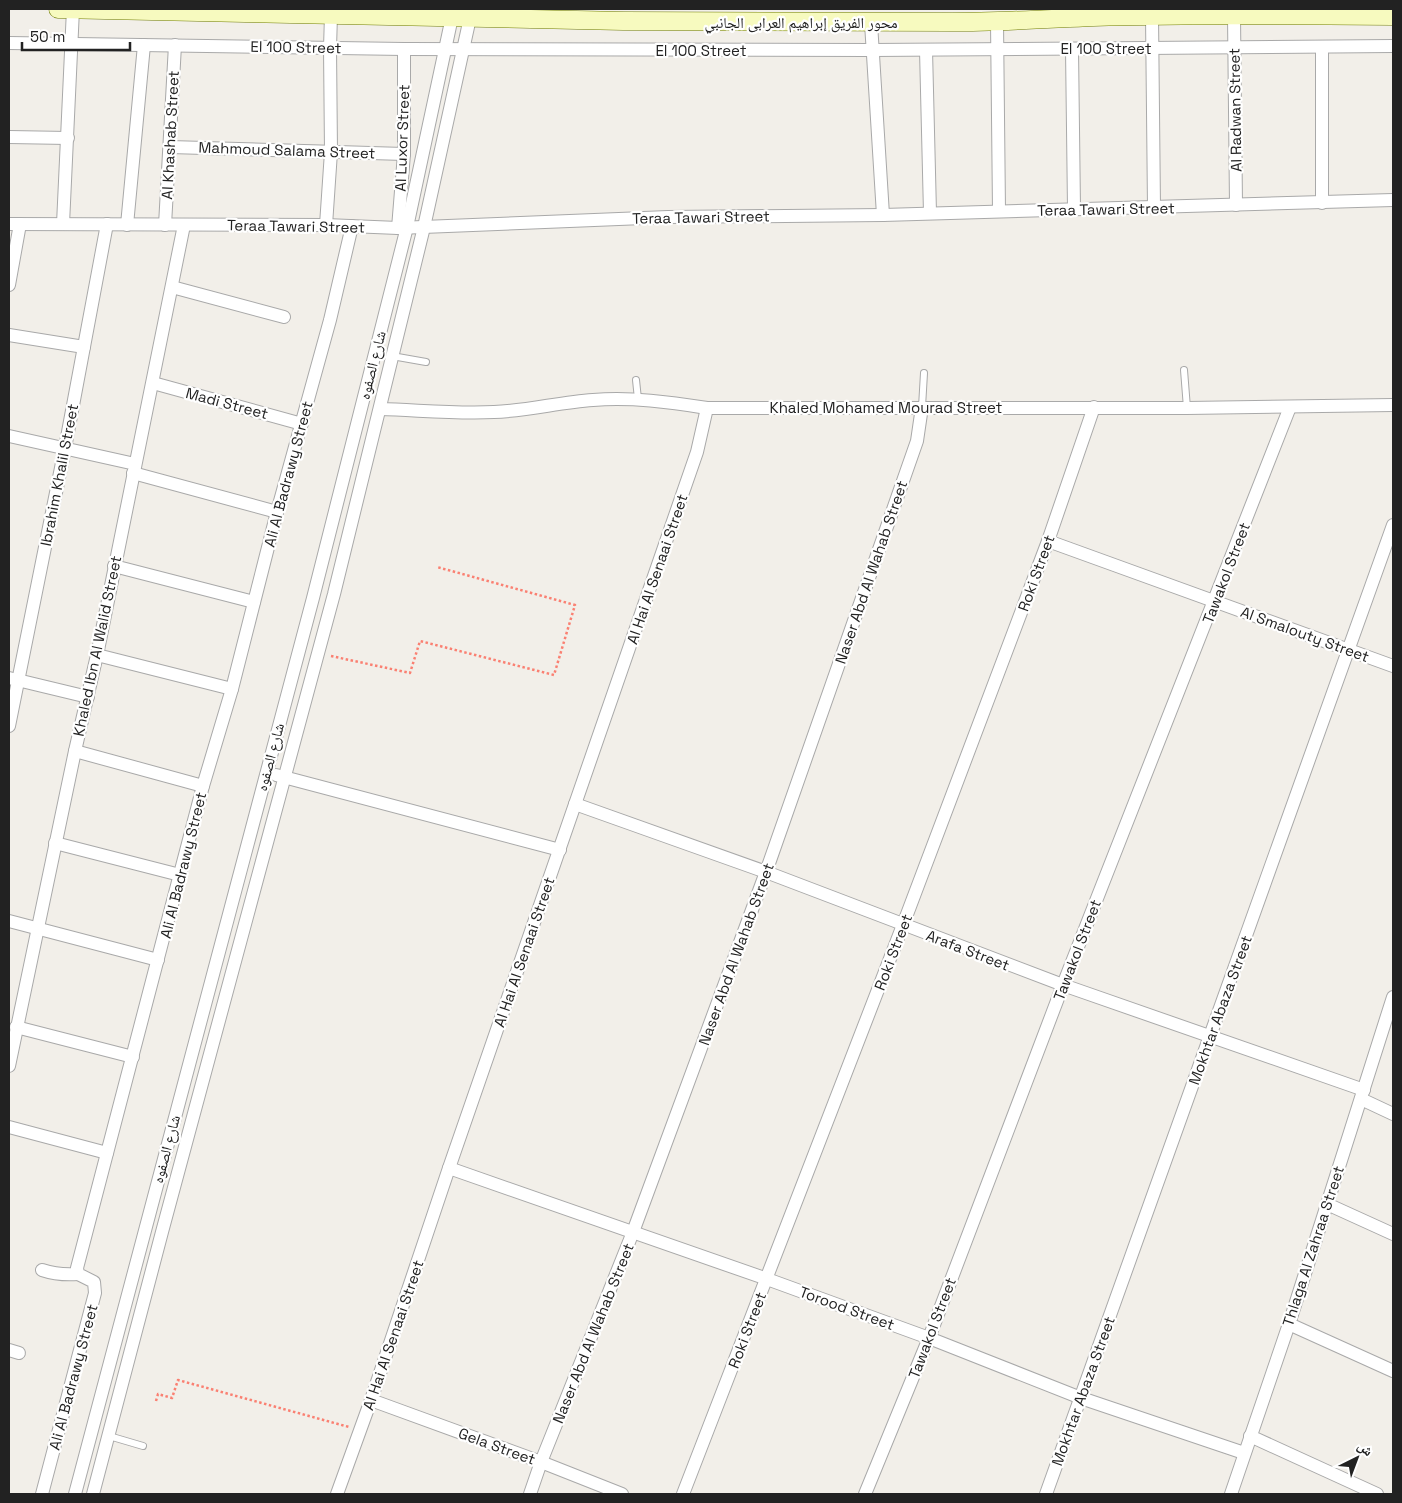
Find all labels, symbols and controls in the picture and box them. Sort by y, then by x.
street label: محور الفريق إبراهيم العرابى الجانبي [704,13,898,34]
scale bar [22,20,130,52]
text: 50 m [30,27,65,46]
street label: El 100 Street [250,37,342,57]
street label: El 100 Street [1060,39,1152,58]
street label: El 100 Street [655,41,747,60]
street label: Al Radwan Street [1224,48,1246,172]
street label: Al Khashab Street [157,70,183,200]
street label: Al Luxor Street [391,84,413,192]
street label: Mahmoud Salama Street [198,137,376,163]
street label: Teraa Tawari Street [1037,198,1175,220]
street label: Teraa Tawari Street [632,206,770,228]
street label: Teraa Tawari Street [227,215,365,237]
street label: شارع الصفوه [354,329,391,401]
street label: Madi Street [184,383,270,423]
street label: Khaled Mohamed Mourad Street [770,398,1003,417]
street label: Ali Al Badrawy Street [259,399,317,549]
street label: Ibrahim Khalil Street [36,402,82,548]
street label: Naser Abd Al Wahab Street [831,478,911,666]
street label: Al Hai Al Senaai Street [622,491,692,647]
street label: Tawakol Street [1198,520,1254,626]
street label: Roki Street [1013,532,1059,614]
street label: Khaled Ibn Al Walid Street [69,554,125,738]
street label: Al Smalouty Street [1238,602,1372,666]
street label: شارع الصفوه [252,721,289,793]
street label: Ali Al Badrawy Street [156,790,210,940]
street label: Naser Abd Al Wahab Street [694,860,778,1048]
street label: Al Hai Al Senaai Street [489,874,559,1030]
street label: Tawakol Street [1049,897,1105,1003]
street label: Roki Street [870,911,916,993]
street label: Arafa Street [924,925,1012,975]
street label: Mokhtar Abaza Street [1184,932,1256,1087]
street label: شارع الصفوه [148,1113,185,1185]
street label: Thlaga Al Zahraa Street [1278,1163,1348,1329]
street label: Naser Abd Al Wahab Street [548,1240,638,1426]
street label: Al Hai Al Senaai Street [358,1257,428,1413]
street label: Tawakol Street [904,1275,960,1381]
street label: Torood Street [797,1282,897,1334]
street label: Roki Street [724,1289,770,1371]
street label: Ali Al Badrawy Street [44,1302,102,1452]
street label: Mokhtar Abaza Street [1047,1313,1119,1468]
street label: Gela Street [456,1423,538,1469]
north arrow [1332,1433,1382,1483]
text: ش [1354,1437,1377,1460]

